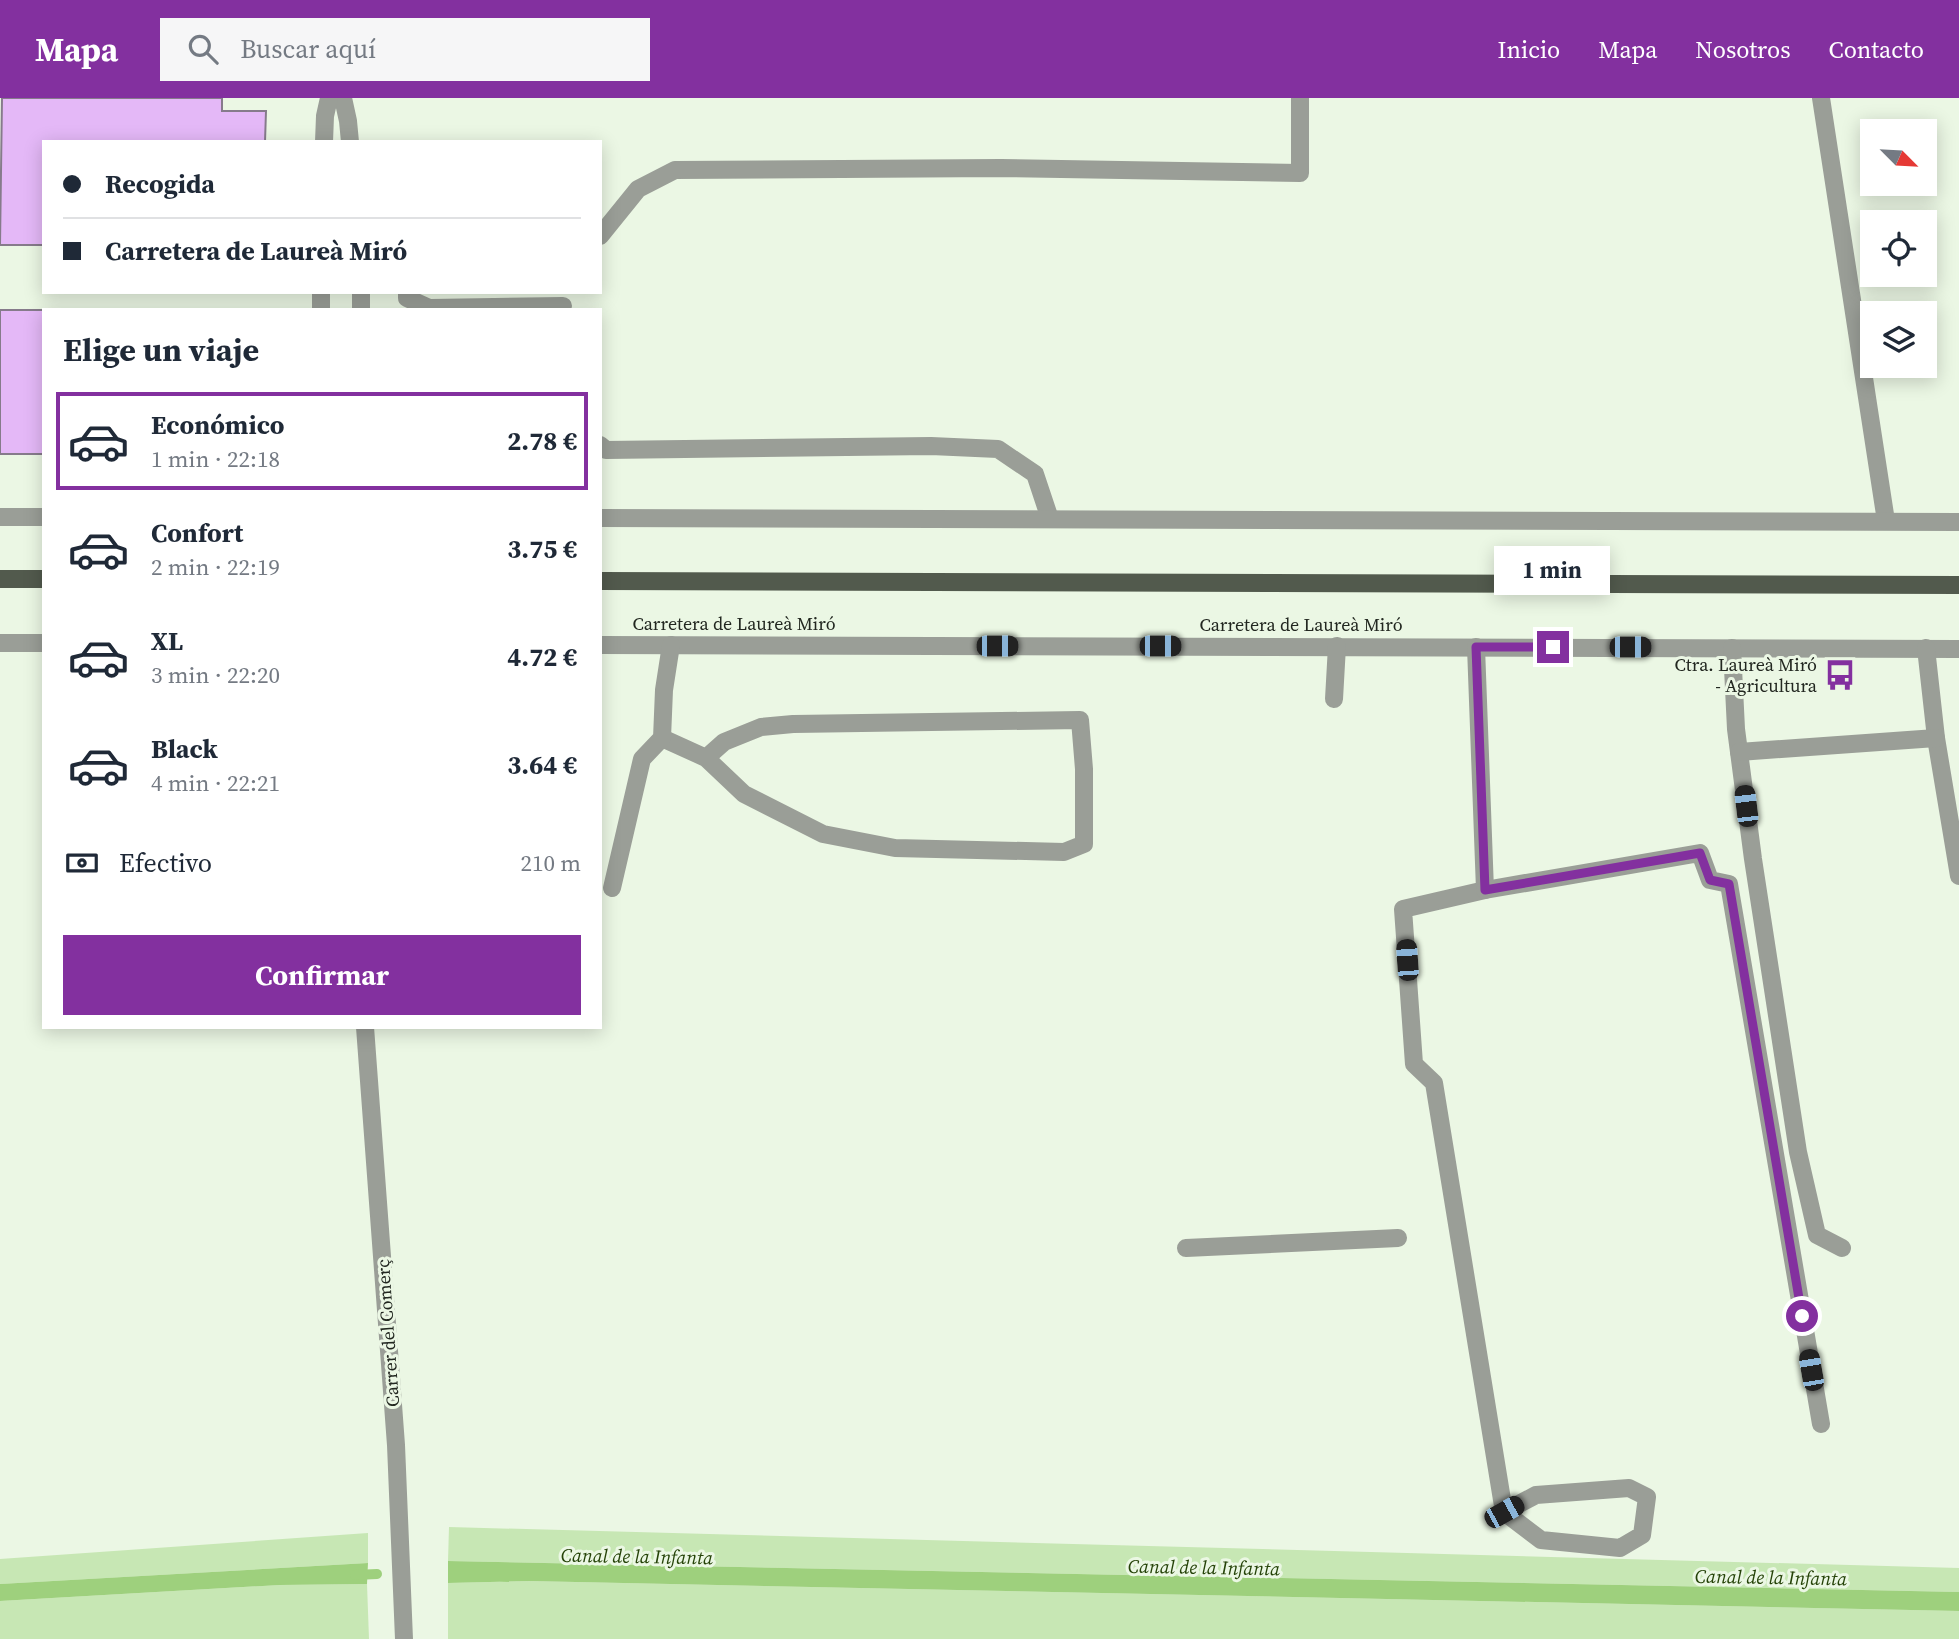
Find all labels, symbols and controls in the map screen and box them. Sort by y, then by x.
search box [160,18,650,81]
text: Mapa [35,27,118,72]
icon: search [184,30,222,68]
text: Buscar aquí [240,31,376,67]
text: Inicio [1498,33,1560,66]
text: Mapa [1598,33,1657,66]
text: Nosotros [1695,33,1791,66]
text: Contacto [1829,33,1924,66]
north arrow [1860,119,1937,196]
map controls [1860,119,1937,378]
text: Recogida [105,166,215,202]
button: locate [1860,210,1937,287]
text: Carretera de Laureà Miró [105,233,407,269]
button: layers [1860,301,1937,378]
text: Elige un viaje [63,328,259,372]
text: Económico [151,407,284,443]
icon: car [67,410,130,473]
text: 2.78 € [507,423,577,459]
text: 1 min · 22:18 [151,443,280,475]
text: Confort [151,515,243,551]
icon: car [67,518,130,581]
text: 3.75 € [507,531,577,567]
callout: 1 min [1495,546,1611,594]
text: 2 min · 22:19 [151,551,280,583]
text: 1 min [1522,554,1582,586]
street label: Carretera de Laureà Miró [632,611,836,636]
street label: Carretera de Laureà Miró [1199,612,1403,637]
text: XL [151,623,183,659]
icon: car [67,626,130,689]
route end [1537,631,1569,663]
car [977,636,1019,657]
car [1140,636,1182,657]
car [1610,637,1652,658]
text: 4.72 € [507,639,577,675]
place label: Ctra. Laureà Miró - Agricultura [1675,652,1818,698]
bus stop icon: Ctra. Laureà Miró - Agricultura [1823,658,1857,692]
text: 3 min · 22:20 [151,659,280,691]
text: Black [151,731,218,767]
icon: car [67,734,130,797]
text: 3.64 € [507,747,577,783]
text: 4 min · 22:21 [151,767,280,799]
car [1734,784,1759,828]
icon: cash [63,844,101,882]
text: Efectivo [119,845,212,881]
text: 210 m [520,847,581,879]
button: Confirmar [63,935,581,1015]
car [1396,938,1419,982]
street label: Carrer del Comerç [370,1258,405,1408]
route start [1786,1300,1818,1332]
car [1798,1347,1825,1393]
car [1481,1493,1528,1531]
water label: Canal de la Infanta [561,1542,713,1570]
water label: Canal de la Infanta [1128,1553,1280,1581]
water label: Canal de la Infanta [1695,1563,1847,1591]

